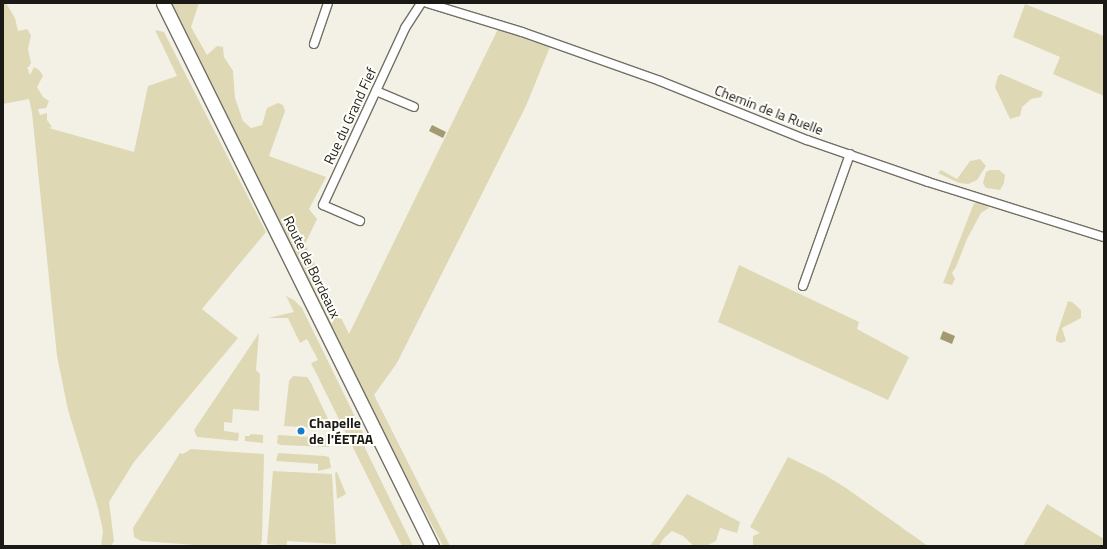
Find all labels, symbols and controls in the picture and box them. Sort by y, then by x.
street label: Rue du Grand Fief [320,65,380,167]
street label: Chemin de la Ruelle [712,82,826,138]
street label: Route de Bordeaux [280,213,344,321]
place label: Chapelle de l'ÉETAA [309,415,373,448]
marker: Chapelle de l'ÉETAA [296,426,306,436]

